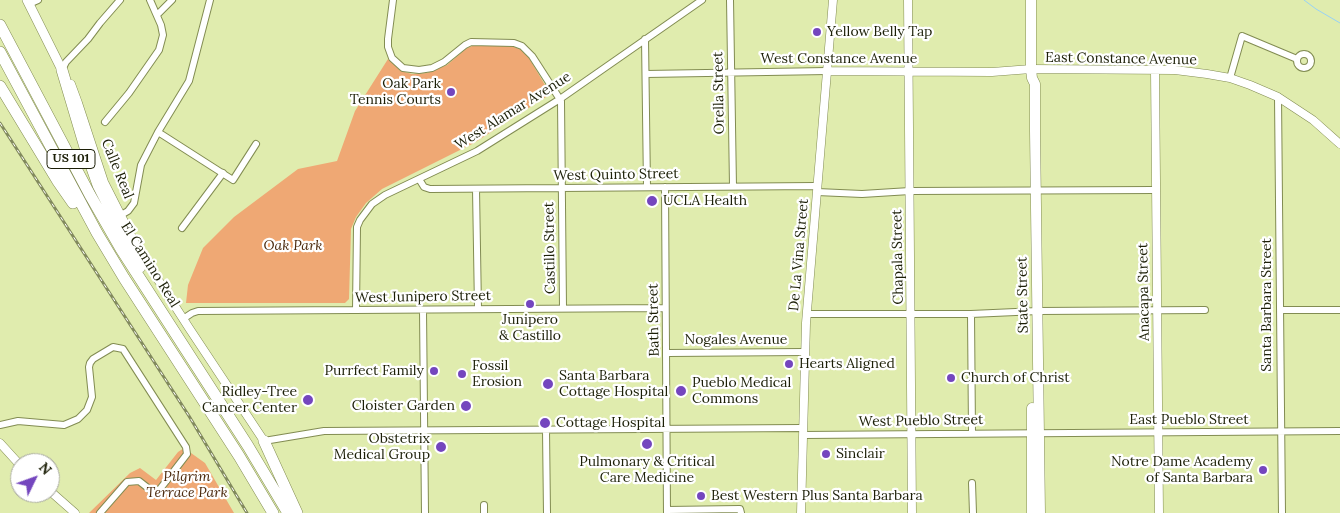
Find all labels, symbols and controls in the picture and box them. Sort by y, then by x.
place label: Yellow Belly Tap [827,24,932,40]
marker: Yellow Belly Tap [811,26,823,38]
street label: East Constance Avenue [1045,49,1197,69]
street label: Orella Street [710,51,728,135]
street label: West Constance Avenue [761,51,917,67]
street label: West Alamar Avenue [452,69,574,153]
place label: Oak Park Tennis Courts [350,76,441,108]
marker: Oak Park Tennis Courts [445,86,457,98]
street label: Calle Real [97,137,137,201]
road number: US 101 [47,150,95,168]
street label: West Quinto Street [553,166,679,184]
place label: UCLA Health [663,193,747,209]
marker: UCLA Health [645,194,659,208]
street label: De La Vina Street [786,198,812,312]
street label: Castillo Street [541,202,559,294]
street label: Chapala Street [889,209,907,305]
street label: El Camino Real [117,219,183,311]
park label: Oak Park [263,238,323,254]
street label: Santa Barbara Street [1259,238,1275,372]
street label: Anacapa Street [1135,243,1153,341]
street label: State Street [1014,256,1032,334]
street label: Bath Street [645,283,663,357]
street label: West Junipero Street [355,287,491,307]
marker: Junipero & Castillo [524,298,536,310]
place label: Junipero & Castillo [499,312,561,344]
street label: Nogales Avenue [685,332,787,348]
place label: Hearts Aligned [799,356,895,372]
place label: Fossil Erosion [472,358,522,391]
marker: Hearts Aligned [783,358,795,370]
place label: Purrfect Family [324,363,424,379]
marker: Purrfect Family [428,365,440,377]
marker: Fossil Erosion [456,368,468,380]
place label: Santa Barbara Cottage Hospital [559,368,668,401]
place label: Church of Christ [961,370,1070,386]
marker: Church of Christ [945,372,957,384]
place label: Pueblo Medical Commons [692,375,791,408]
marker: Santa Barbara Cottage Hospital [541,377,555,391]
place label: Ridley-Tree Cancer Center [202,384,297,417]
marker: Pueblo Medical Commons [674,384,688,398]
marker: Ridley-Tree Cancer Center [301,393,315,407]
place label: Cloister Garden [352,398,455,414]
marker: Cloister Garden [459,399,473,413]
street label: West Pueblo Street [859,412,983,430]
street label: East Pueblo Street [1129,412,1249,428]
place label: Cottage Hospital [556,415,665,431]
marker: Cottage Hospital [538,416,552,430]
place label: Obstetrix Medical Group [334,431,430,464]
marker: Pulmonary & Critical Care Medicine [640,437,654,451]
marker: Obstetrix Medical Group [434,440,448,454]
place label: Sinclair [836,446,885,462]
marker: Sinclair [820,448,832,460]
north arrow [10,453,60,503]
place label: Pulmonary & Critical Care Medicine [579,454,715,487]
place label: Notre Dame Academy of Santa Barbara [1111,454,1253,487]
text: N [35,459,56,479]
marker: Notre Dame Academy of Santa Barbara [1257,464,1269,476]
park label: Pilgrim Terrace Park [146,469,228,502]
place label: Best Western Plus Santa Barbara [711,488,923,504]
marker: Best Western Plus Santa Barbara [695,490,707,502]

